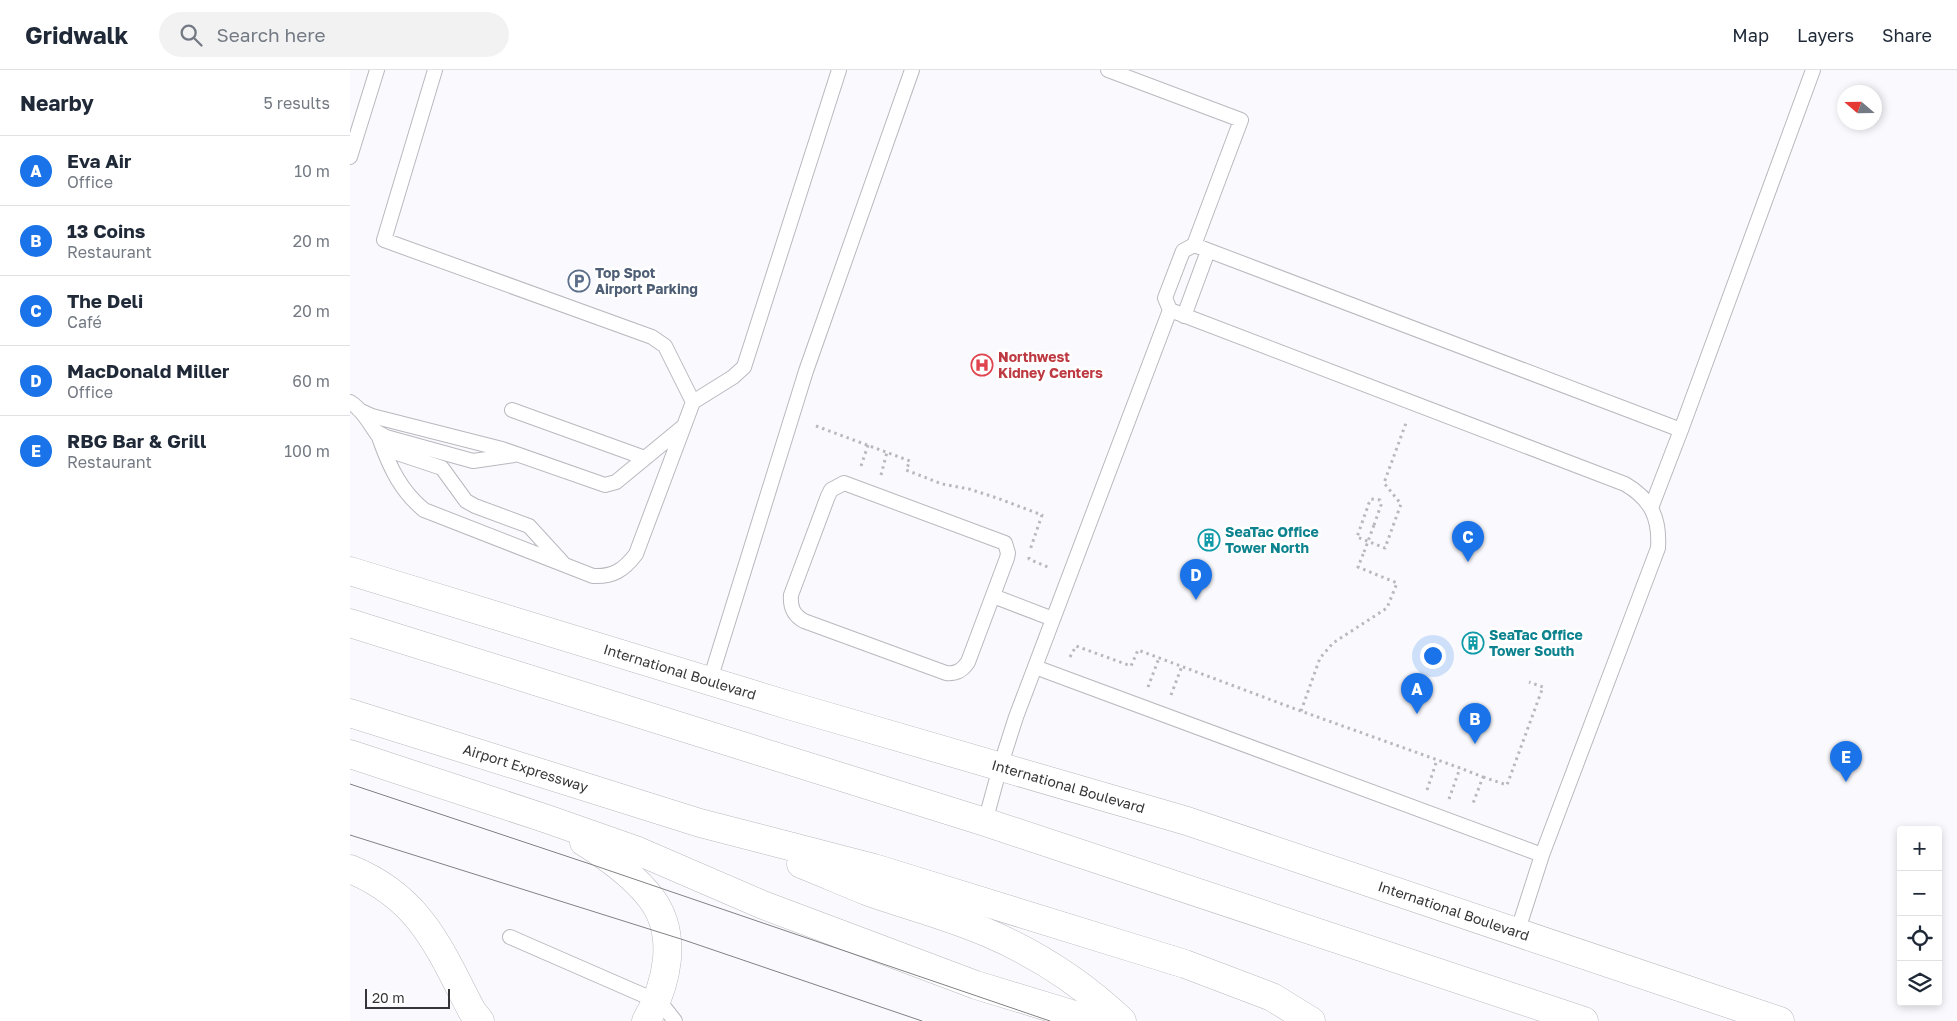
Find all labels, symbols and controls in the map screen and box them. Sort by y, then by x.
search box [159,12,509,57]
text: Gridwalk [25,20,129,49]
icon: search [177,21,205,49]
text: Search here [217,23,325,46]
text: Map [1732,24,1769,46]
text: Layers [1797,24,1854,46]
text: Share [1882,24,1932,46]
north arrow [1837,85,1882,130]
text: Nearby [20,90,94,116]
text: 5 results [264,93,330,113]
text: Eva Air [67,149,131,172]
text: A [30,161,42,181]
text: 10 m [294,161,330,181]
text: Office [67,172,113,192]
text: 13 Coins [67,219,145,242]
text: B [30,231,42,251]
text: 20 m [293,231,330,251]
text: Restaurant [67,242,152,262]
place label: Top Spot Airport Parking [595,264,698,297]
parking icon: Top Spot Airport Parking [567,269,591,293]
text: The Deli [67,289,143,312]
text: C [30,301,42,321]
text: 20 m [293,301,330,321]
text: Café [67,312,102,332]
place label: Northwest Kidney Centers [998,348,1103,381]
hospital icon: Northwest Kidney Centers [970,353,994,377]
text: MacDonald Miller [67,359,229,382]
text: D [30,371,42,391]
text: 60 m [292,371,330,391]
text: Office [67,382,113,402]
text: RBG Bar & Grill [67,429,206,452]
text: E [31,441,41,461]
text: 100 m [284,441,330,461]
text: Restaurant [67,452,152,472]
pin: C [1452,521,1484,562]
place label: SeaTac Office Tower North [1225,523,1319,556]
building icon: SeaTac Office Tower North [1197,528,1221,552]
pin: D [1180,559,1212,600]
place label: SeaTac Office Tower South [1489,626,1583,659]
building icon: SeaTac Office Tower South [1461,631,1485,655]
street label: International Boulevard [602,640,758,703]
your location [1420,643,1446,669]
pin: A [1401,673,1433,714]
pin: B [1459,703,1491,744]
street label: Airport Expressway [461,740,591,795]
pin: E [1830,741,1862,782]
street label: International Boulevard [990,756,1147,816]
map controls [1897,826,1942,1006]
button: + [1897,826,1942,871]
button: − [1897,871,1942,916]
street label: International Boulevard [1376,877,1532,944]
button: locate [1897,916,1942,961]
button: layers [1897,961,1942,1006]
scale bar [365,986,450,1009]
text: 20 m [372,989,405,1006]

